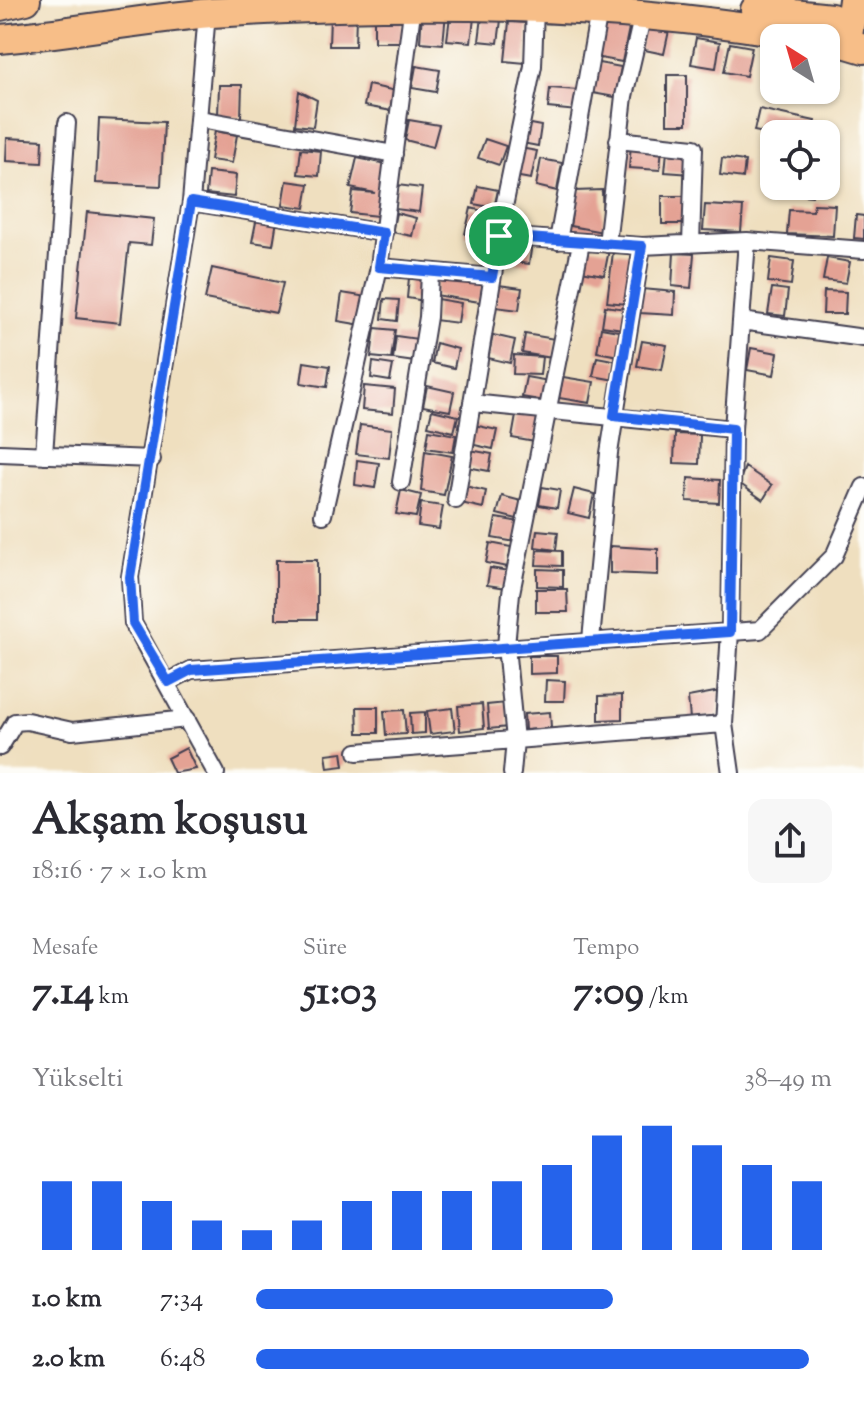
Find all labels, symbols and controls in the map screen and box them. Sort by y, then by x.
north arrow [760,24,840,104]
map controls [760,24,840,200]
button: locate [760,120,840,200]
pin [465,202,533,270]
icon: arrive [477,214,521,258]
text: Akşam koşusu [32,791,308,854]
button: share [748,799,832,883]
text: 18:16 · 7 × 1.0 km [32,853,207,890]
text: Mesafe [32,933,98,965]
text: Süre [303,933,347,965]
text: Tempo [573,933,639,965]
text: 7.14 [32,965,94,1022]
text: 51:03 [303,965,377,1022]
text: 7:09 [573,965,644,1022]
text: km [94,982,129,1014]
text: /km [644,982,688,1014]
text: Yükselti [32,1061,123,1098]
text: 38–49 m [744,1061,832,1098]
text: 1.0 km [32,1281,102,1318]
text: 7:34 [160,1281,203,1318]
text: 2.0 km [32,1341,105,1378]
text: 6:48 [160,1341,206,1378]

